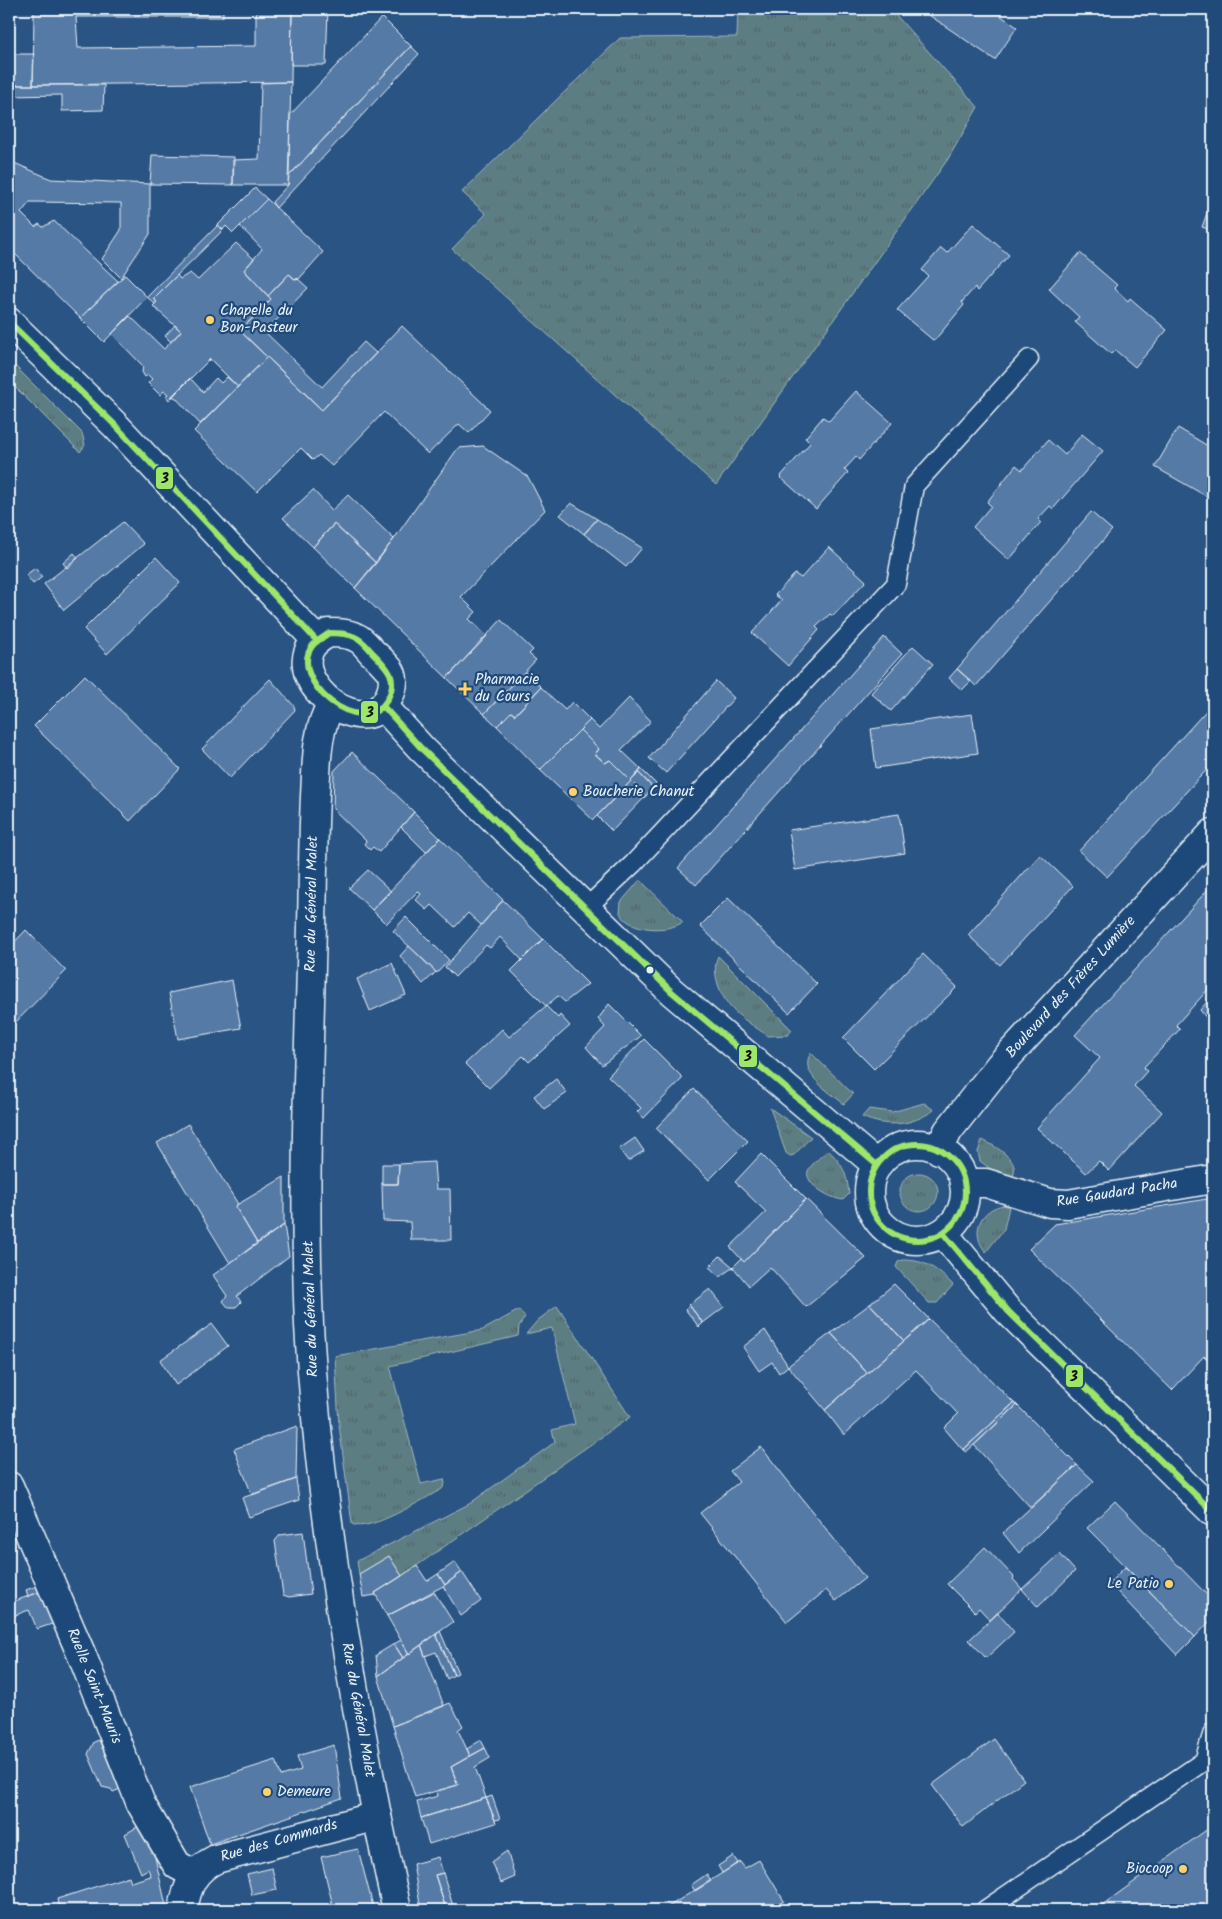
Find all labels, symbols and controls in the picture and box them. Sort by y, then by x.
place label: Chapelle du Bon-Pasteur [220,299,299,340]
marker: Chapelle du Bon-Pasteur [204,314,216,326]
line badge: 3 [155,466,174,490]
text: 3 [160,468,169,490]
place label: Pharmacie du Cours [475,668,539,709]
marker: Pharmacie du Cours [459,683,471,695]
line badge: 3 [360,700,379,724]
text: 3 [365,702,374,724]
place label: Boucherie Chanut [583,780,695,804]
marker: Boucherie Chanut [567,786,579,798]
street label: Rue du Général Malet [299,835,325,972]
street label: Boulevard des Frères Lumière [1000,910,1142,1064]
unlabelled marker [645,965,655,975]
line badge: 3 [738,1044,758,1068]
text: 3 [743,1046,752,1068]
street label: Rue Gaudard Pacha [1055,1172,1179,1214]
street label: Rue du Général Malet [297,1240,325,1378]
line badge: 3 [1065,1364,1084,1388]
text: 3 [1069,1366,1078,1388]
place label: Le Patio [1107,1572,1159,1596]
marker: Le Patio [1163,1578,1175,1590]
street label: Ruelle Saint-Mauris [60,1624,128,1748]
street label: Rue du Général Malet [334,1641,382,1780]
place label: Demeure [277,1780,331,1804]
marker: Demeure [261,1786,273,1798]
street label: Rue des Commards [218,1813,341,1869]
place label: Biocoop [1126,1857,1173,1881]
marker: Biocoop [1177,1863,1189,1875]

